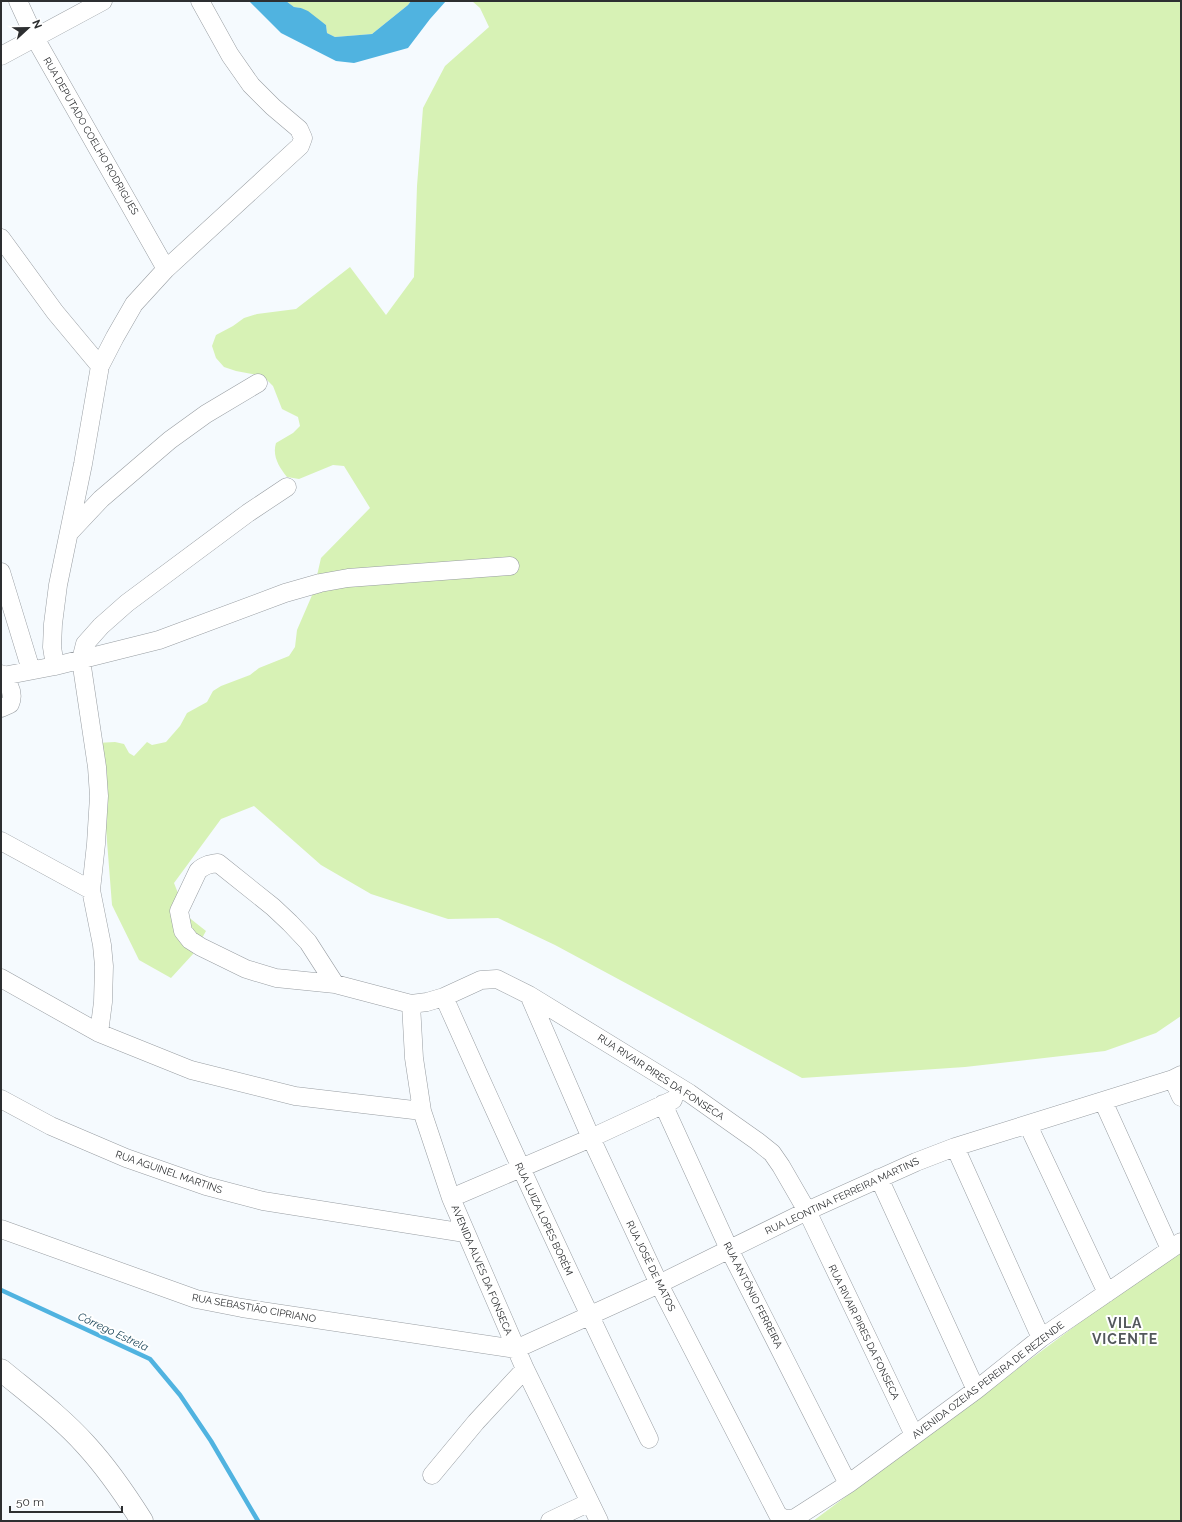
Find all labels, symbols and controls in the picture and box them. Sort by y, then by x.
north arrow [8,8,48,48]
text: N [29,18,44,31]
street label: RUA DEPUTADO COELHO RODRIGUES [41,55,141,217]
street label: RUA RIVAIR PIRES DA FONSECA [596,1032,727,1122]
street label: RUA AGUINEL MARTINS [114,1148,224,1196]
street label: RUA LEONTINA FERREIRA MARTINS [763,1155,921,1237]
street label: RUA LUIZA LOPES BORÉM [513,1161,575,1277]
street label: AVENIDA ALVES DA FONSECA [450,1203,515,1337]
street label: RUA JOSÉ DE MATOS [624,1219,678,1313]
street label: RUA ANTÔNIO FERREIRA [721,1240,785,1350]
street label: RUA RIVAIR PIRES DA FONSECA [826,1263,902,1401]
street label: RUA SEBASTIÃO CIPRIANO [191,1292,317,1324]
water label: Córrego Estrela [76,1310,151,1354]
district label: VILA VICENTE [1092,1315,1158,1347]
street label: AVENIDA OZEIAS PEREIRA DE REZENDE [910,1319,1066,1441]
scale bar [10,1488,122,1514]
text: 50 m [16,1495,44,1509]

